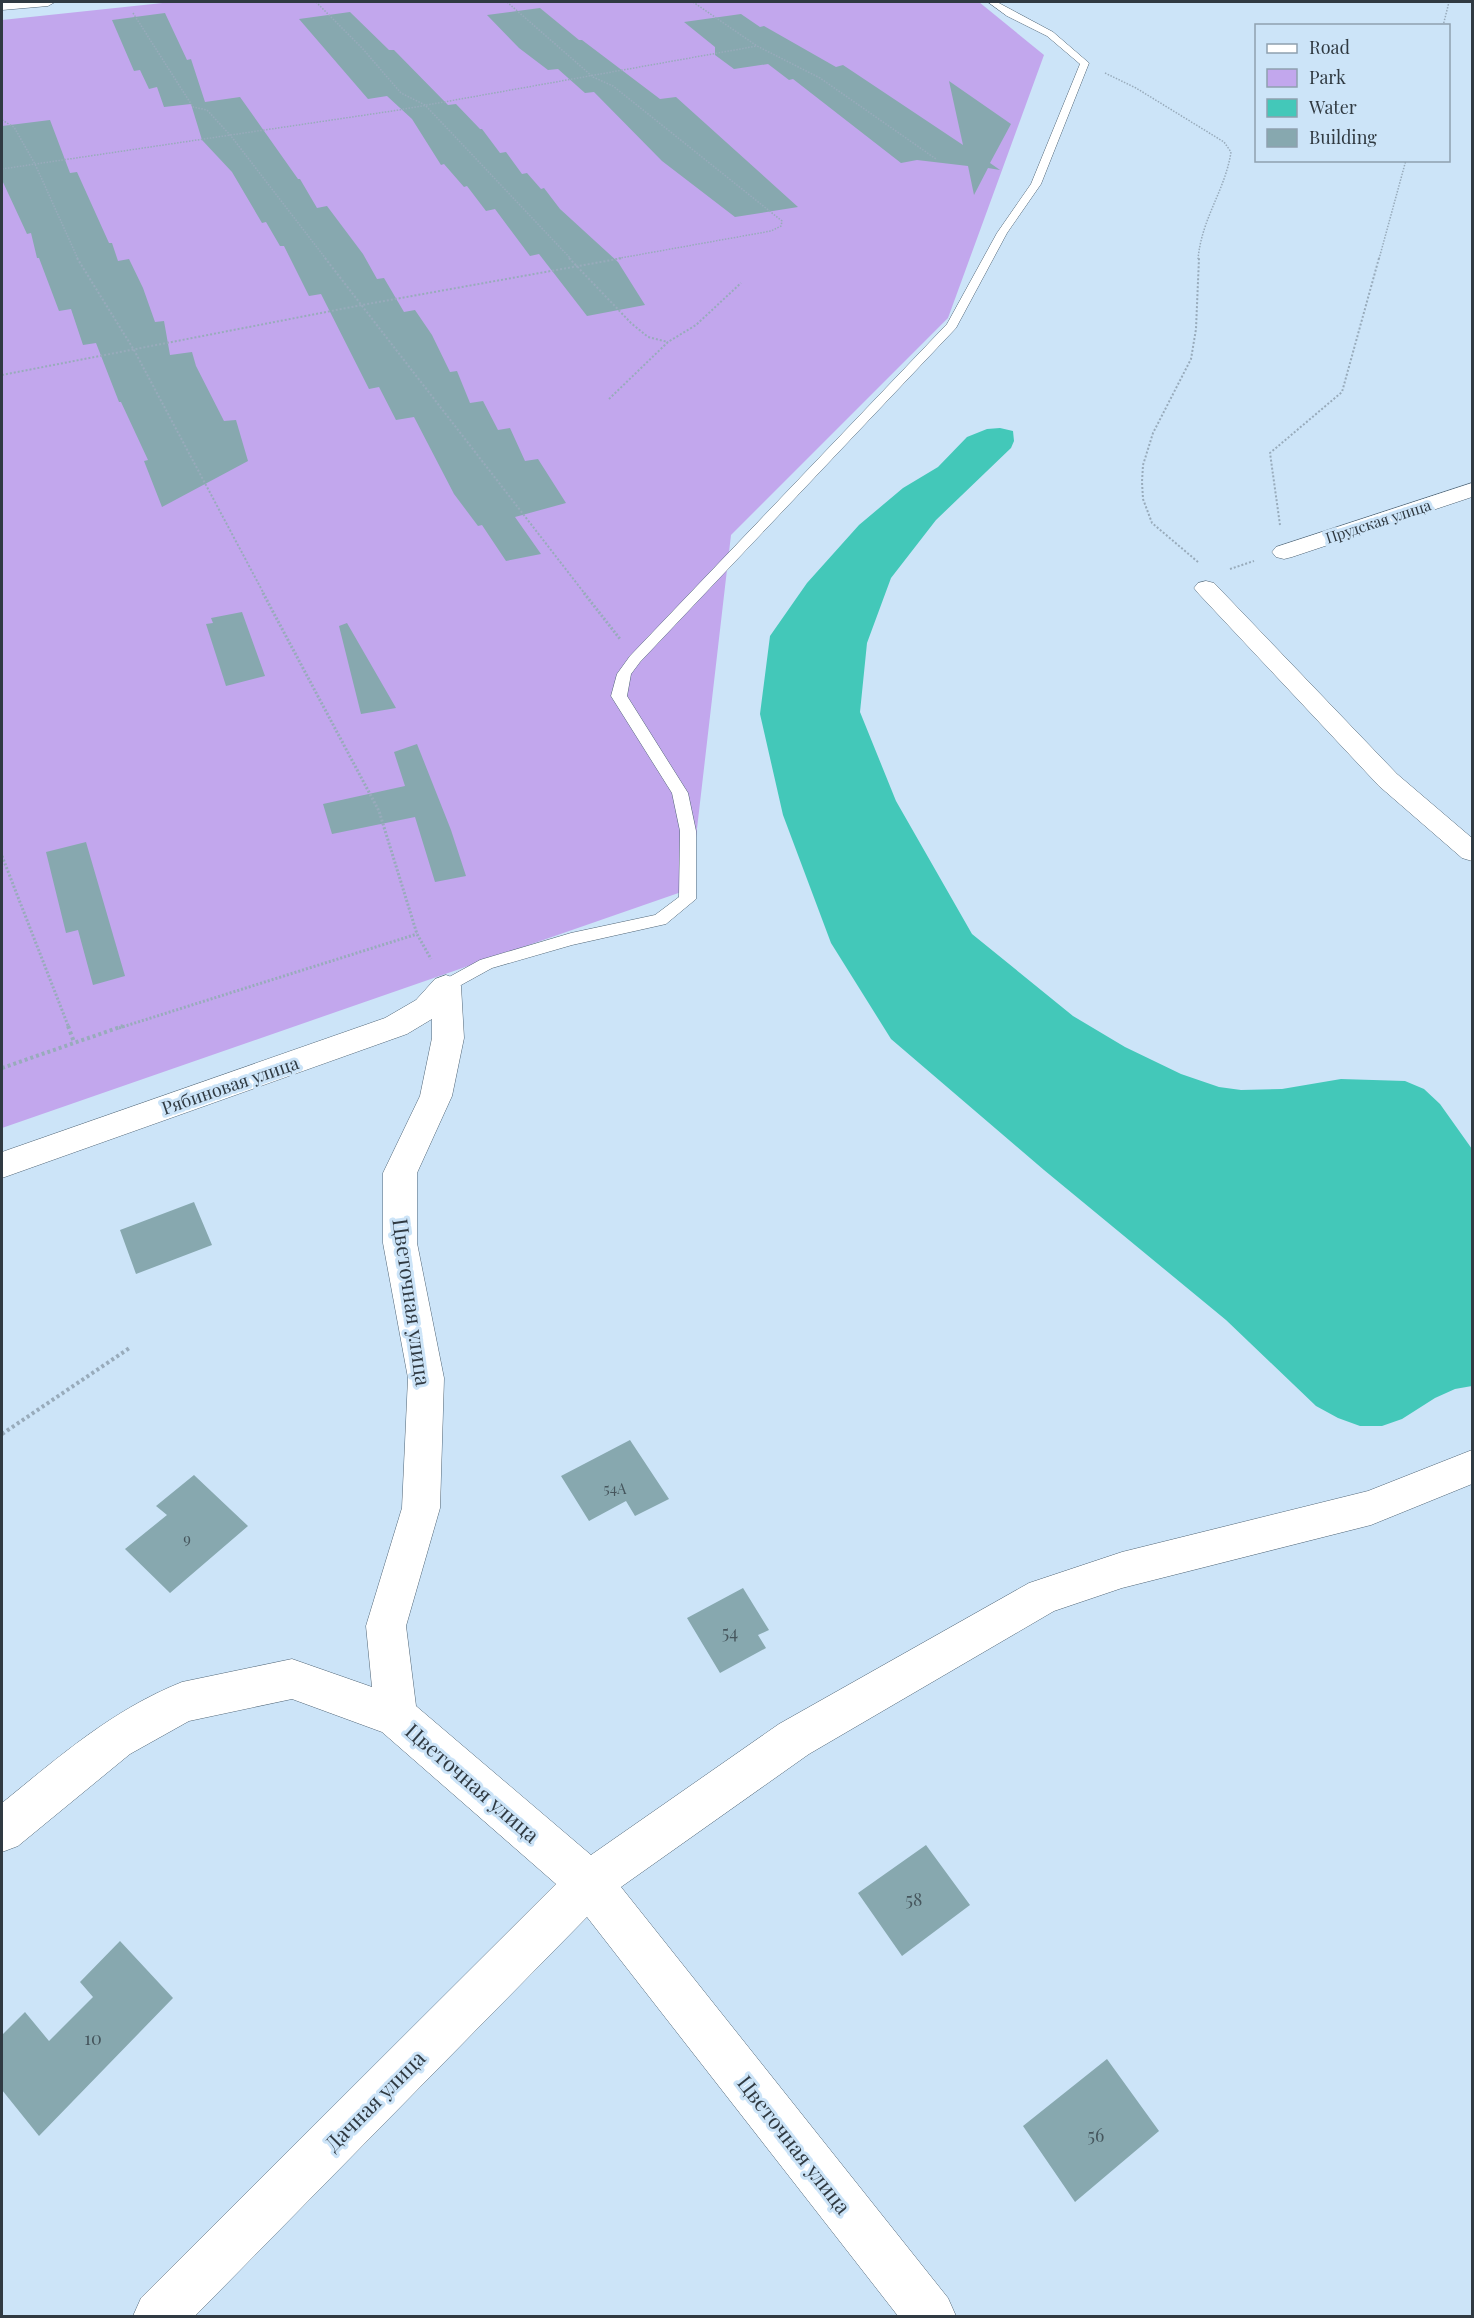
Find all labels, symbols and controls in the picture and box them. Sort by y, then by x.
legend [1255,24,1450,162]
text: Road [1309,35,1350,59]
text: Park [1309,65,1346,89]
text: Water [1308,95,1357,119]
text: Building [1309,125,1377,149]
street label: Прудская улица [1323,494,1434,547]
street label: Рябиновая улица [158,1050,302,1120]
street label: Цветочная улица [387,1216,439,1388]
house number: 54А [603,1478,627,1498]
house number: 9 [183,1528,191,1548]
house number: 54 [722,1620,738,1644]
street label: Цветочная улица [400,1716,546,1848]
house number: 58 [906,1887,922,1911]
house number: 10 [84,2026,102,2050]
street label: Дачная улица [318,2043,431,2156]
street label: Цветочная улица [732,2069,858,2220]
house number: 56 [1088,2123,1104,2147]

